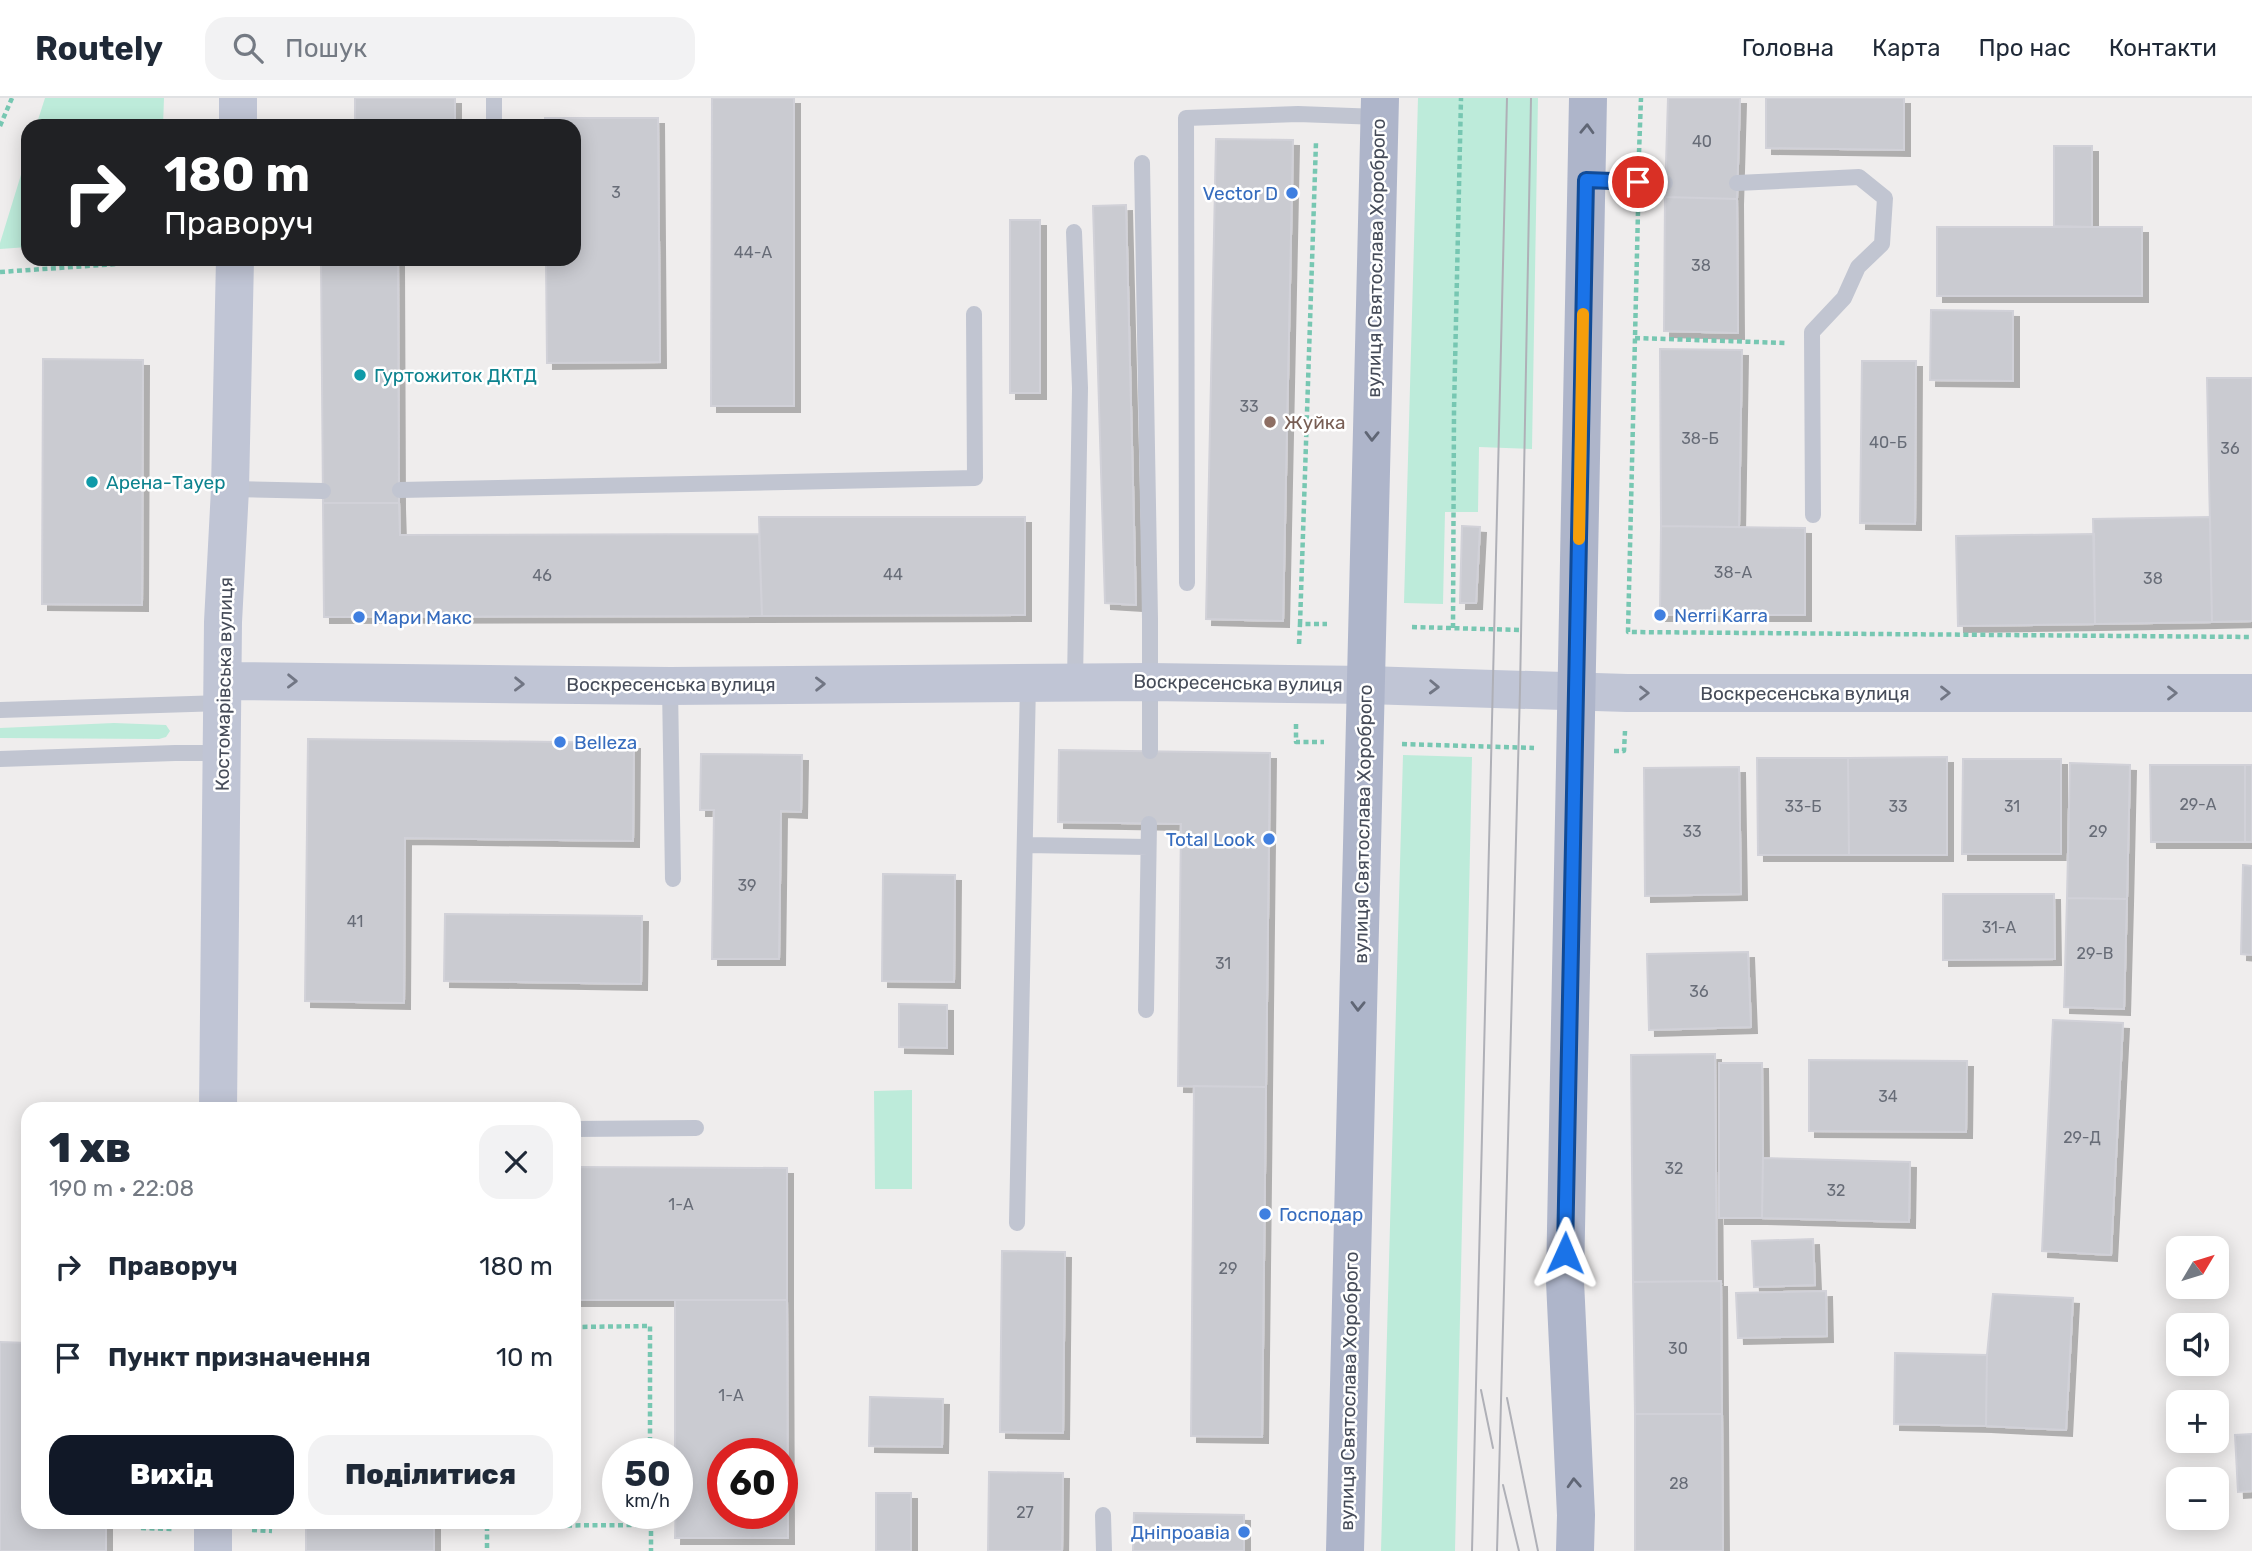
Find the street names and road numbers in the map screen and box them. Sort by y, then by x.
street label: вулиця Святослава Хороброго [1362,118,1390,398]
street label: Костомарівська вулиця [211,577,237,791]
street label: Воскресенська вулиця [1133,670,1343,696]
street label: Воскресенська вулиця [566,673,776,696]
street label: Воскресенська вулиця [1700,682,1910,705]
street label: вулиця Святослава Хороброго [1349,684,1377,964]
street label: вулиця Святослава Хороброго [1335,1251,1363,1531]

